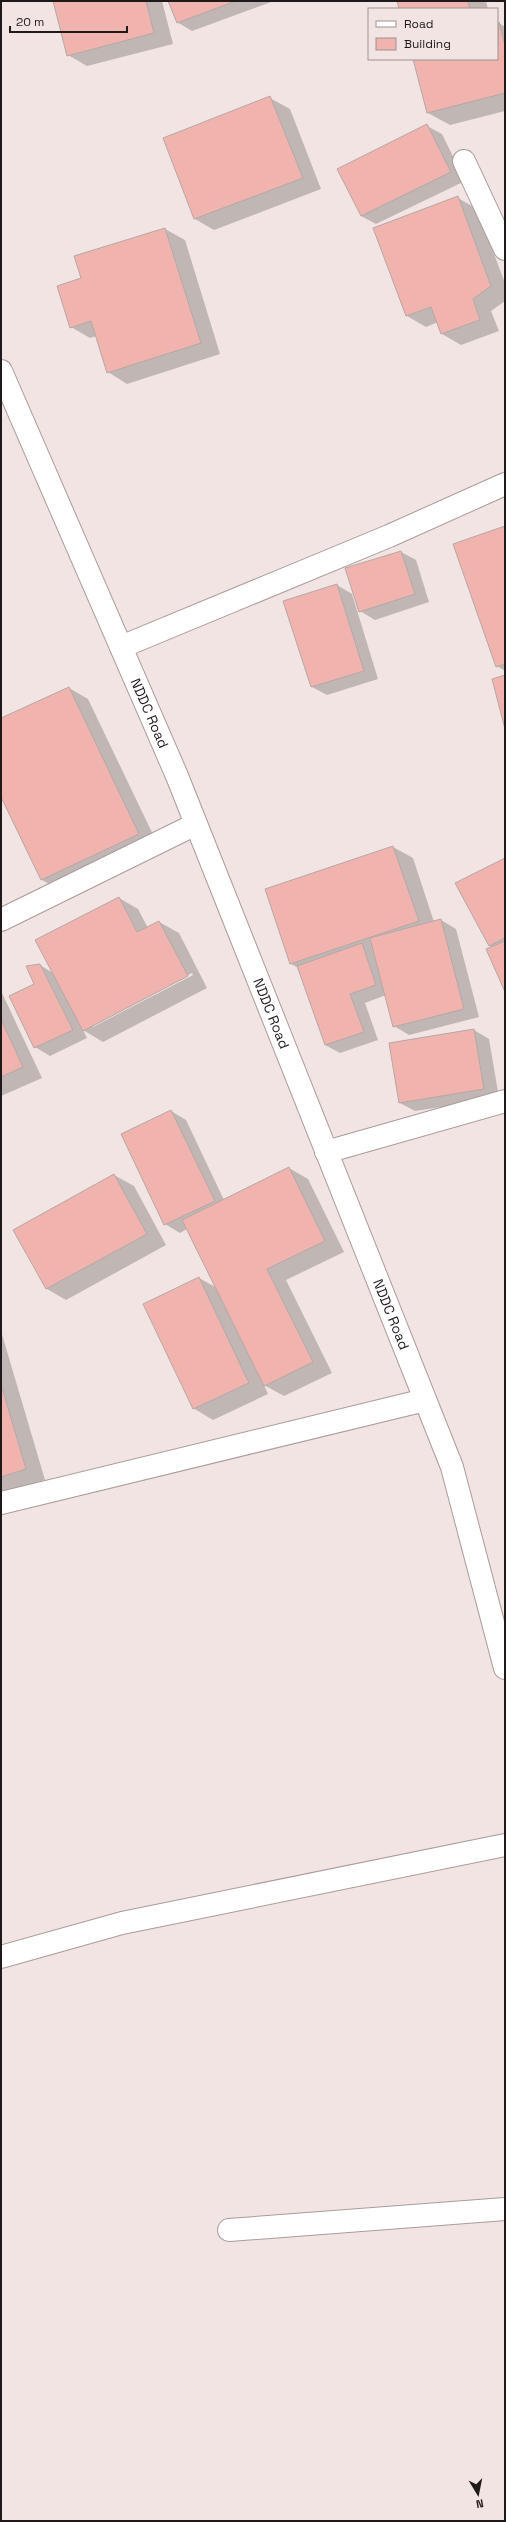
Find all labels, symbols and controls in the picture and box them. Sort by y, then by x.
scale bar [10,8,127,34]
legend [368,8,498,60]
text: 20 m [16,14,44,30]
text: Road [404,16,433,32]
text: Building [404,36,451,52]
street label: NDDC Road [127,675,173,751]
street label: NDDC Road [249,975,294,1051]
street label: NDDC Road [369,1276,413,1352]
north arrow [458,2474,498,2514]
text: N [475,2496,485,2511]

